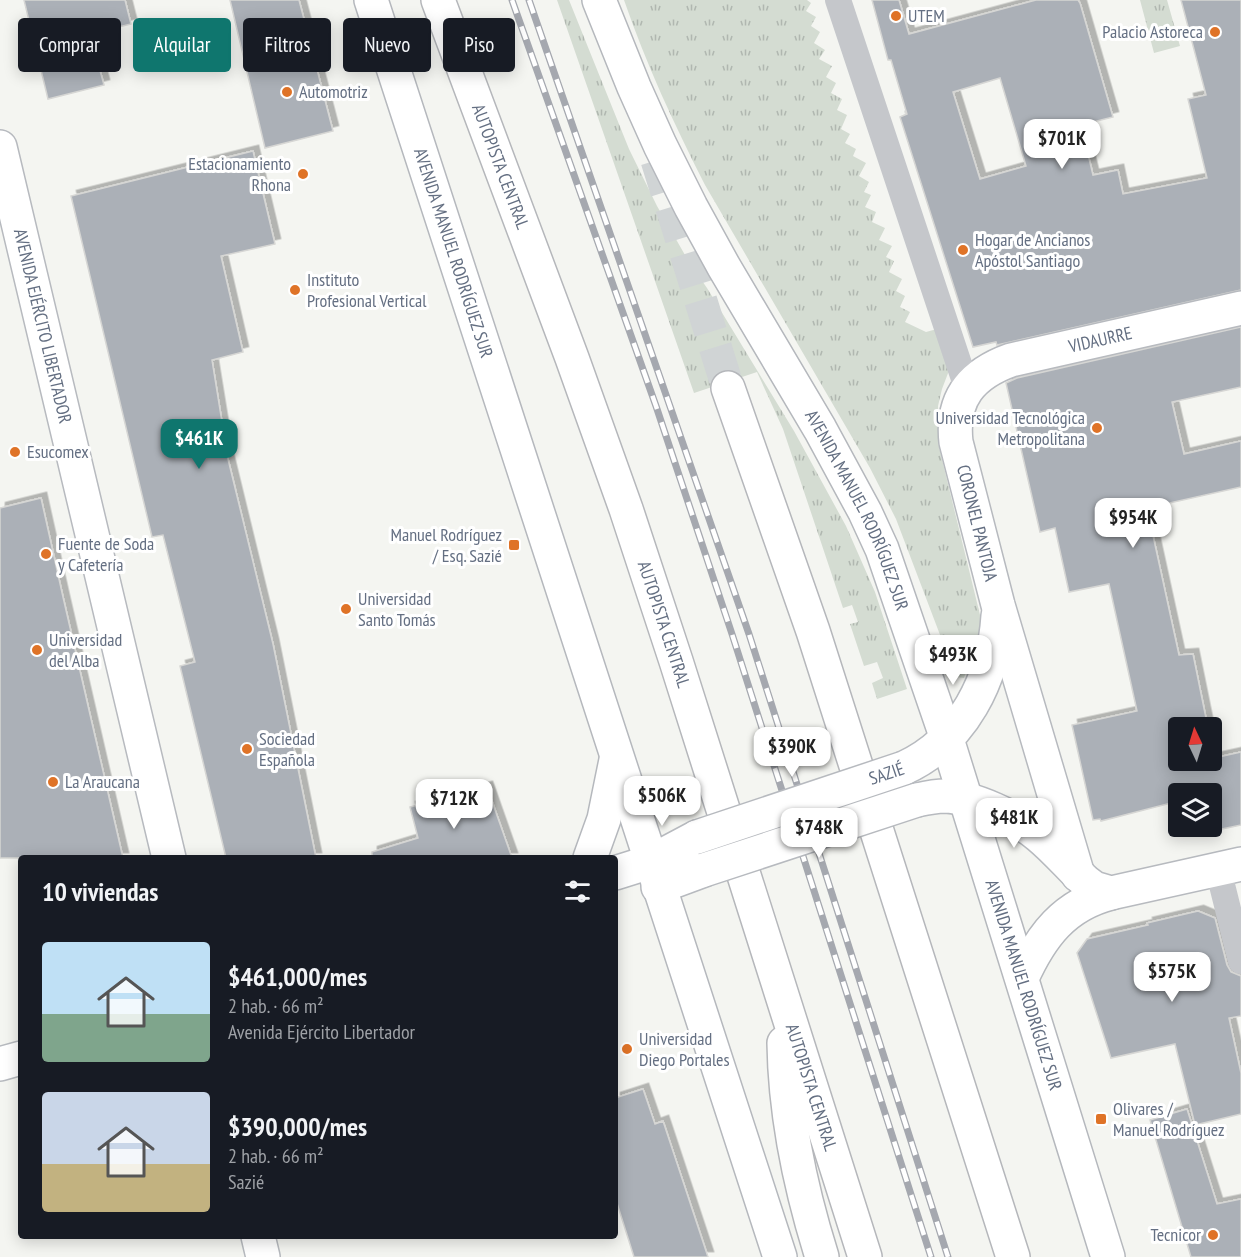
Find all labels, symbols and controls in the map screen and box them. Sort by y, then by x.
place label: UTEM [908,4,945,27]
marker: UTEM [889,9,903,23]
chip: Comprar [18,18,121,72]
chip: Alquilar [133,18,231,72]
chip: Filtros [243,18,331,72]
chip: Nuevo [343,18,431,72]
chip: Piso [443,18,515,72]
place label: Palacio Astoreca [1102,20,1203,43]
marker: Palacio Astoreca [1208,25,1222,39]
place label: Automotriz [299,80,368,103]
marker: Automotriz [280,85,294,99]
street label: AUTOPISTA CENTRAL [467,101,535,233]
pin: $701K [1020,119,1104,170]
text: $701K [1038,125,1086,151]
street label: AVENIDA MANUEL RODRÍGUEZ SUR [409,145,499,361]
place label: Estacionamiento Rhona [188,152,291,196]
marker: Estacionamiento Rhona [296,167,310,181]
street label: AVENIDA EJÉRCITO LIBERTADOR [9,226,77,426]
place label: Hogar de Ancianos Apóstol Santiago [975,228,1090,272]
marker: Hogar de Ancianos Apóstol Santiago [956,243,970,257]
place label: Instituto Profesional Vertical [307,268,427,312]
marker: Instituto Profesional Vertical [288,283,302,297]
street label: VIDAURRE [1065,321,1134,358]
street label: AVENIDA MANUEL RODRÍGUEZ SUR [800,406,914,614]
place label: Universidad Tecnológica Metropolitana [936,406,1085,450]
pin: $461K [157,419,241,470]
marker: Universidad Tecnológica Metropolitana [1090,421,1104,435]
text: $461K [175,425,223,451]
place label: Esucomex [27,440,89,463]
marker: Esucomex [8,445,22,459]
street label: CORONEL PANTOJA [952,462,1003,584]
pin: $954K [1091,498,1175,549]
text: $954K [1109,504,1157,530]
place label: Manuel Rodríguez / Esq. Sazié [390,523,502,567]
place label: Fuente de Soda y Cafetería [58,532,154,576]
marker: Manuel Rodríguez / Esq. Sazié [507,538,521,552]
marker: Fuente de Soda y Cafetería [39,547,53,561]
street label: AUTOPISTA CENTRAL [633,558,696,691]
place label: Universidad Santo Tomás [358,587,436,631]
marker: Universidad Santo Tomás [339,602,353,616]
place label: Universidad del Alba [49,628,122,672]
pin: $493K [911,635,995,686]
text: $493K [929,641,977,667]
marker: Universidad del Alba [30,643,44,657]
north arrow [1168,717,1222,771]
map controls [1168,717,1222,837]
place label: Sociedad Española [259,727,315,771]
pin: $390K [750,727,834,778]
text: $390K [768,733,816,759]
marker: Sociedad Española [240,742,254,756]
street label: SAZIÉ [866,757,907,790]
place label: La Araucana [65,770,140,793]
marker: La Araucana [46,775,60,789]
pin: $506K [620,776,704,827]
pin: $712K [412,779,496,830]
text: $506K [638,782,686,808]
button: layers [1168,783,1222,837]
text: $712K [430,785,478,811]
pin: $481K [972,798,1056,849]
text: $481K [990,804,1038,830]
pin: $748K [777,808,861,859]
text: $748K [795,814,843,840]
text: 10 viviendas [42,875,158,908]
icon: filters [561,875,594,908]
street label: AVENIDA MANUEL RODRÍGUEZ SUR [980,877,1068,1093]
pin: $575K [1130,952,1214,1003]
text: $575K [1148,958,1196,984]
text: $461,000/mes [228,960,367,993]
icon: home [90,966,162,1038]
text: 2 hab. · 66 m² [228,993,324,1019]
text: Avenida Ejército Libertador [228,1019,415,1045]
street label: AUTOPISTA CENTRAL [781,1021,843,1154]
place label: Universidad Diego Portales [639,1027,730,1071]
marker: Universidad Diego Portales [620,1042,634,1056]
place label: Olivares / Manuel Rodríguez [1113,1097,1225,1141]
text: $390,000/mes [228,1110,367,1143]
marker: Olivares / Manuel Rodríguez [1094,1112,1108,1126]
icon: home [90,1116,162,1188]
text: 2 hab. · 66 m² [228,1143,324,1169]
text: Sazié [228,1169,264,1195]
place label: Tecnicor [1150,1223,1201,1246]
marker: Tecnicor [1206,1228,1220,1242]

